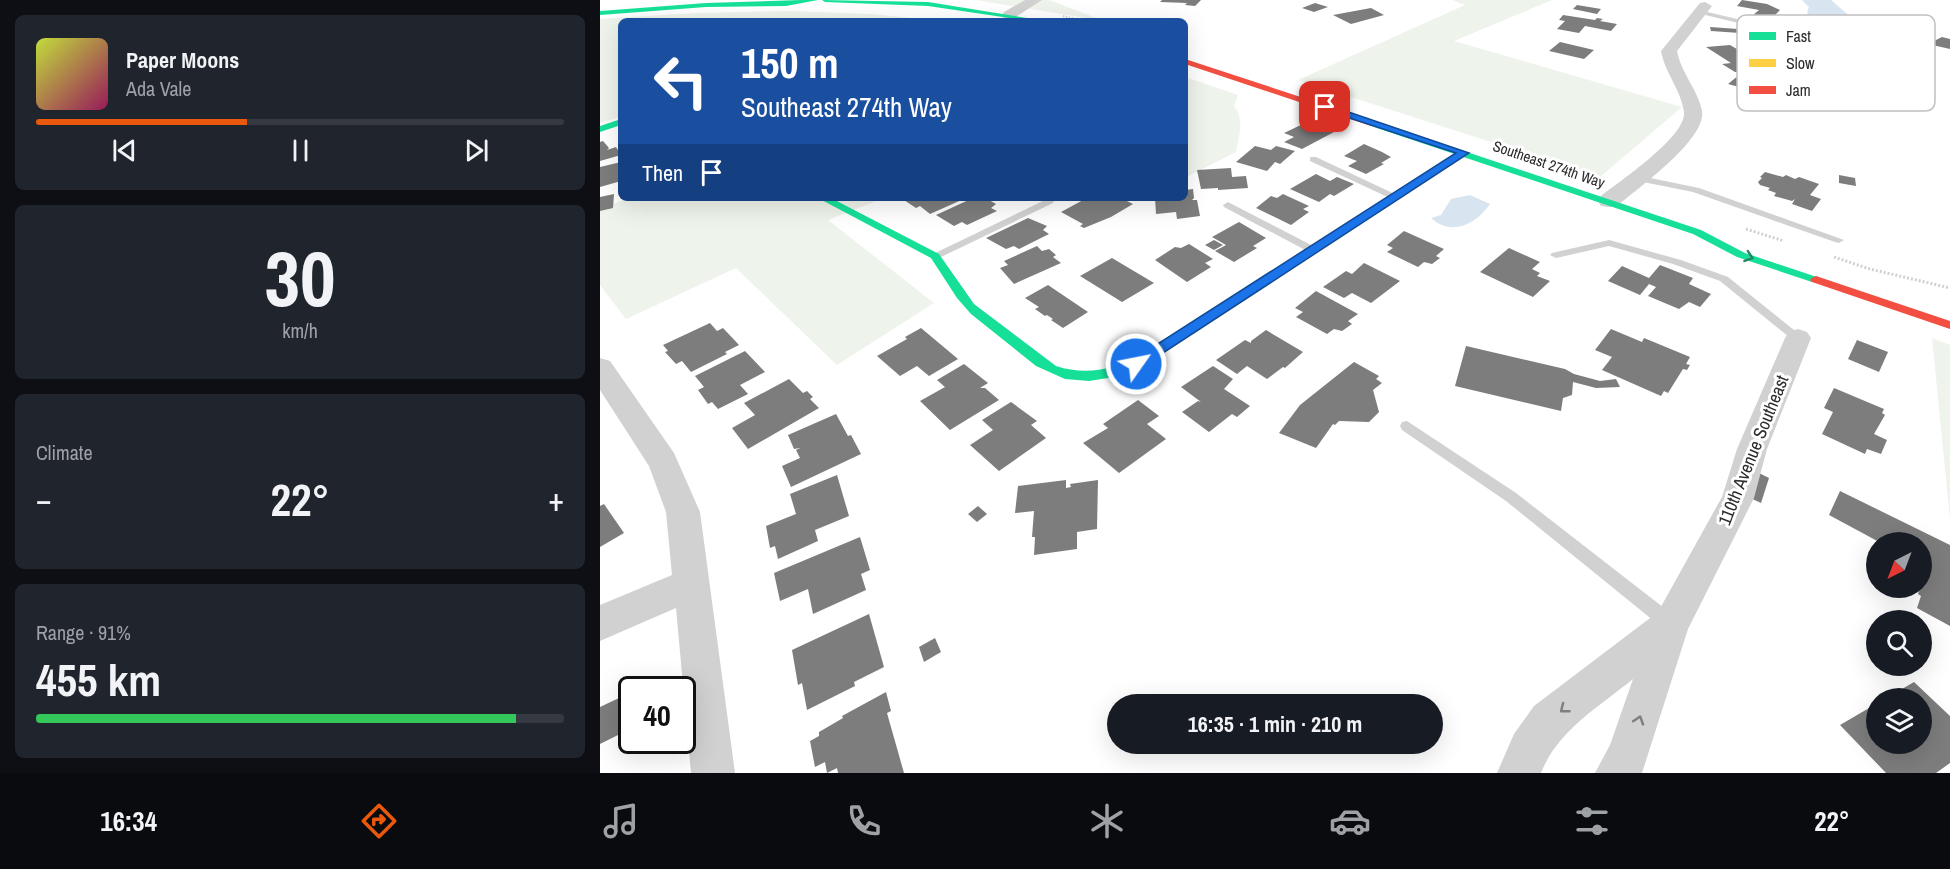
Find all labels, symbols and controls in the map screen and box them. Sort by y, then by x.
legend [1737,15,1935,111]
text: Fast [1786,25,1811,47]
text: 150 m [741,35,839,91]
icon: left [642,42,720,120]
text: Paper Moons [126,45,239,75]
text: Slow [1786,52,1815,74]
text: Ada Vale [126,75,191,102]
text: Jam [1786,79,1811,101]
pin [1299,81,1350,132]
text: Southeast 274th Way [741,89,952,125]
icon: arrive [1308,90,1341,123]
icon: previous [108,134,141,167]
icon: pause [284,134,317,167]
icon: next [460,134,493,167]
street label: Southeast 274th Way [1490,135,1609,193]
icon: arrive [695,156,728,189]
text: Then [642,158,683,188]
text: 30 [264,225,336,330]
one-way arrow [1744,250,1754,263]
text: km/h [282,317,318,344]
position arrow [1104,332,1168,396]
street label: 110th Avenue Southeast [1712,371,1794,529]
text: Climate [36,439,93,466]
text: 22° [270,469,330,530]
text: − [36,477,52,521]
text: + [548,477,564,521]
north arrow [1866,532,1932,598]
map controls [1866,532,1932,754]
button: search [1866,610,1932,676]
text: Range · 91% [36,619,131,646]
text: 455 km [36,649,161,710]
speed limit sign: 40 [618,676,696,754]
button: layers [1866,688,1932,754]
one-way arrow [1559,702,1570,713]
text: 16:35 · 1 min · 210 m [1188,709,1362,739]
one-way arrow [1632,715,1645,726]
icon: directions [358,800,400,842]
icon: music [600,800,642,842]
icon: phone [843,800,885,842]
icon: climate [1086,800,1128,842]
icon: car [1329,800,1371,842]
icon: filters [1571,800,1613,842]
text: 16:34 [100,803,157,839]
text: 22° [1814,803,1850,839]

